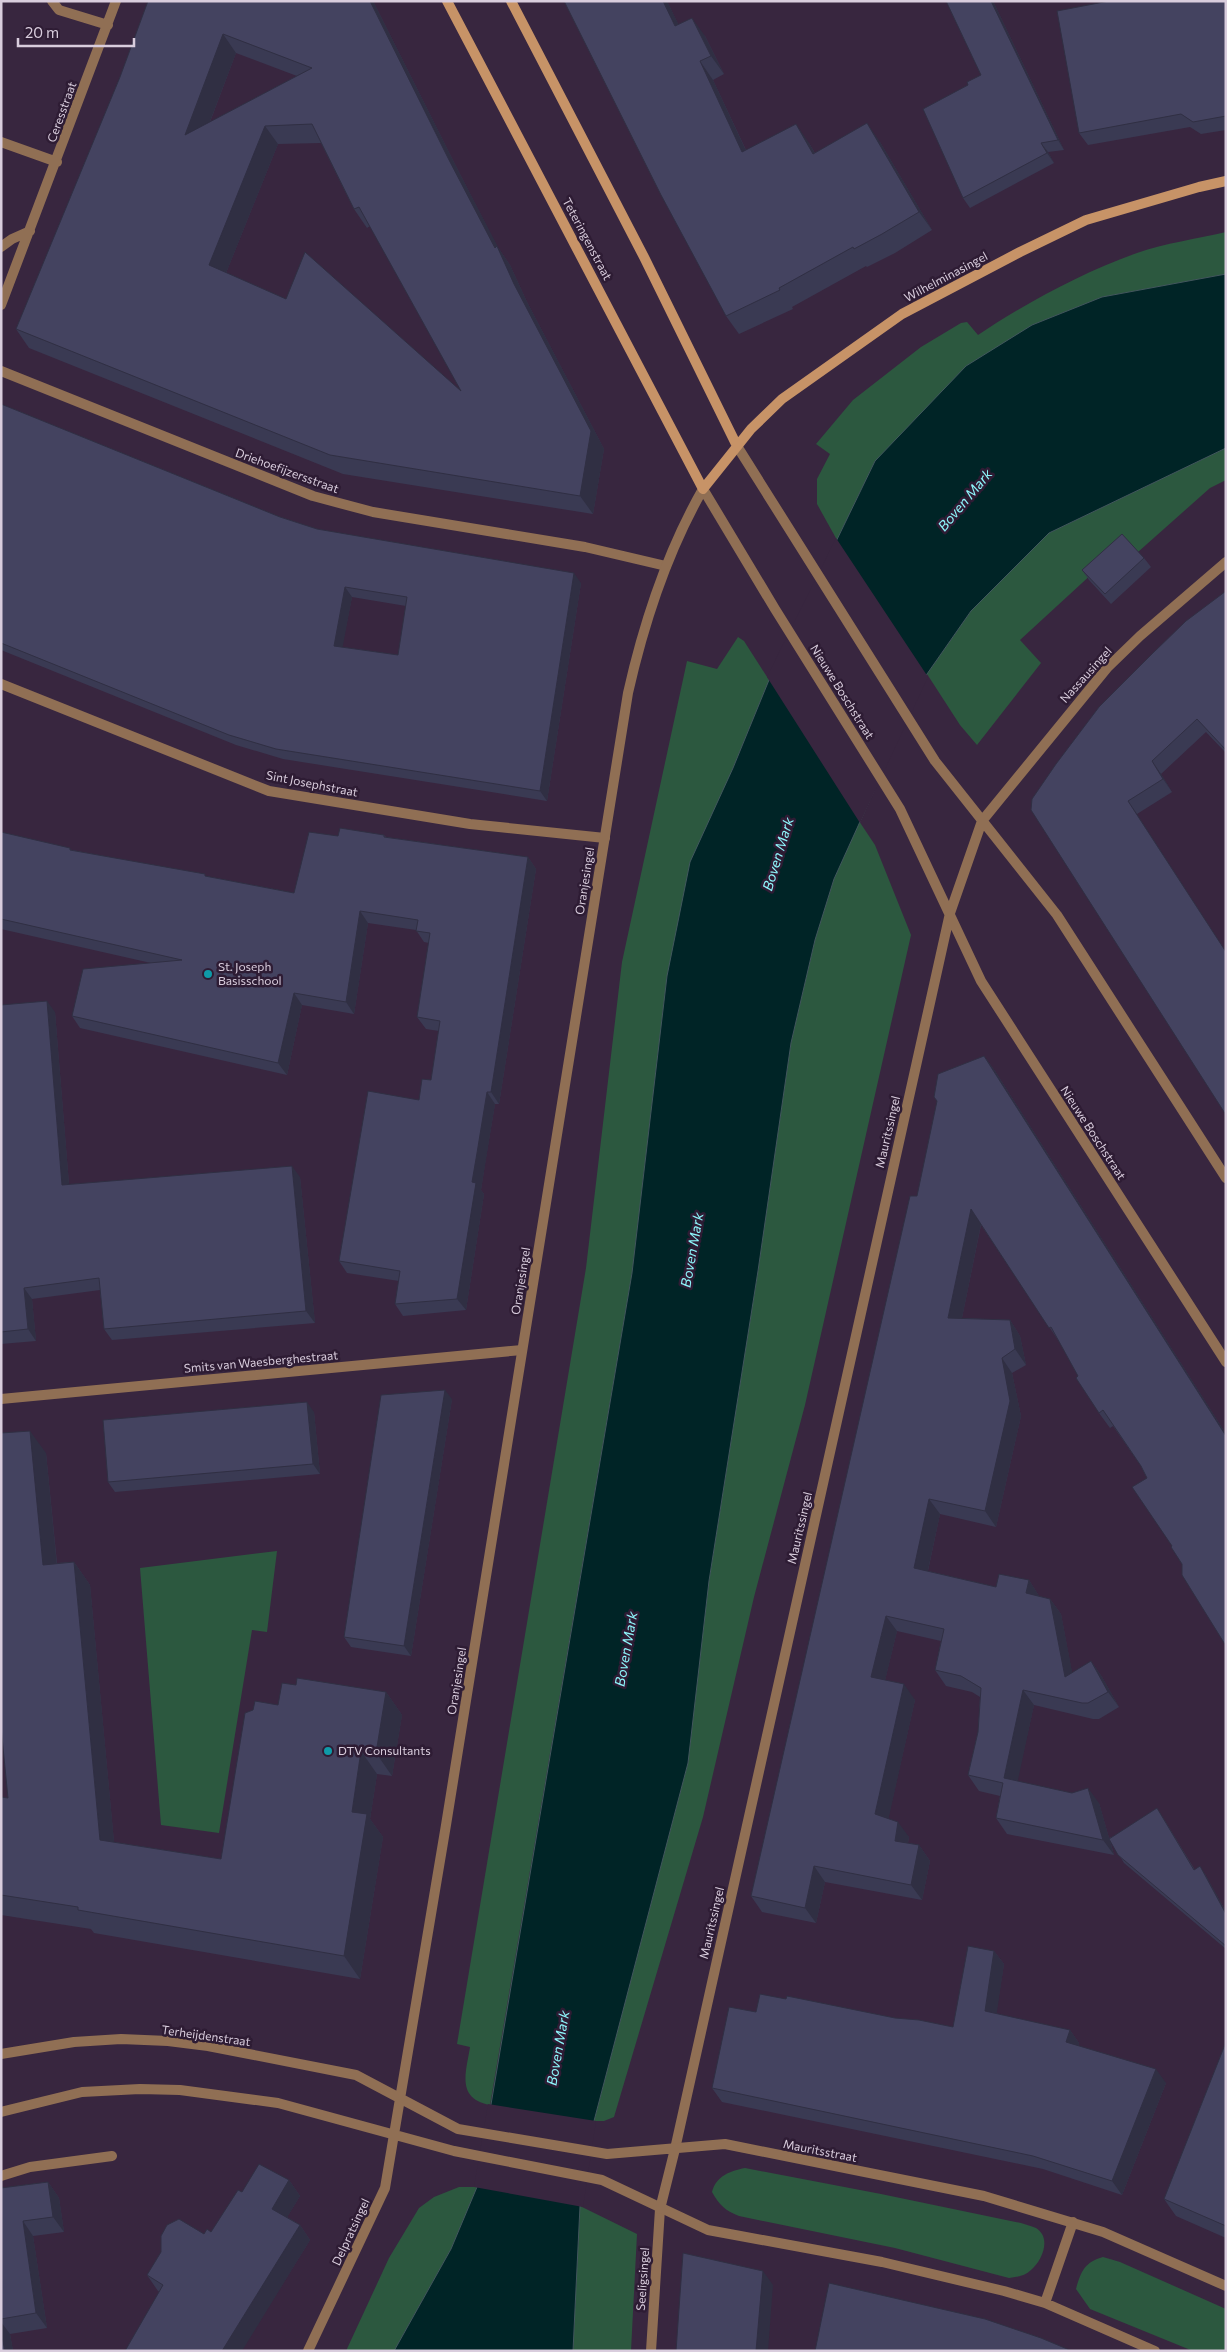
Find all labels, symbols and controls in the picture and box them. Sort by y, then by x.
scale bar [18,15,134,47]
text: 20 m [25,23,59,41]
street label: Ceresstraat [44,79,79,144]
street label: Teteringenstraat [560,195,615,282]
street label: Wilhelminasingel [901,248,990,304]
street label: Driehoefijzersstraat [234,445,341,495]
water label: Boven Mark [934,465,996,534]
street label: Nieuwe Boschstraat [808,642,878,741]
street label: Nassausingel [1057,643,1114,705]
street label: Sint Josephstraat [265,767,359,800]
water label: Boven Mark [758,815,797,893]
street label: Oranjesingel [572,846,596,916]
place label: St. Joseph Basisschool [218,959,282,987]
marker: St. Joseph Basisschool [202,968,214,980]
street label: Nieuwe Boschstraat [1058,1083,1129,1182]
street label: Mauritssingel [872,1094,902,1169]
water label: Boven Mark [677,1211,707,1289]
street label: Oranjesingel [508,1246,532,1316]
street label: Smits van Waesberghestraat [183,1347,339,1375]
street label: Mauritssingel [784,1490,814,1565]
water label: Boven Mark [611,1610,641,1688]
street label: Oranjesingel [444,1646,468,1716]
place label: DTV Consultants [338,1743,431,1757]
marker: DTV Consultants [322,1745,334,1757]
street label: Mauritssingel [696,1885,726,1960]
water label: Boven Mark [543,2009,573,2087]
street label: Terheijdenstraat [161,2022,252,2048]
street label: Mauritsstraat [782,2136,858,2164]
street label: Delpratsingel [328,2196,372,2267]
street label: Seeligsingel [633,2247,651,2311]

